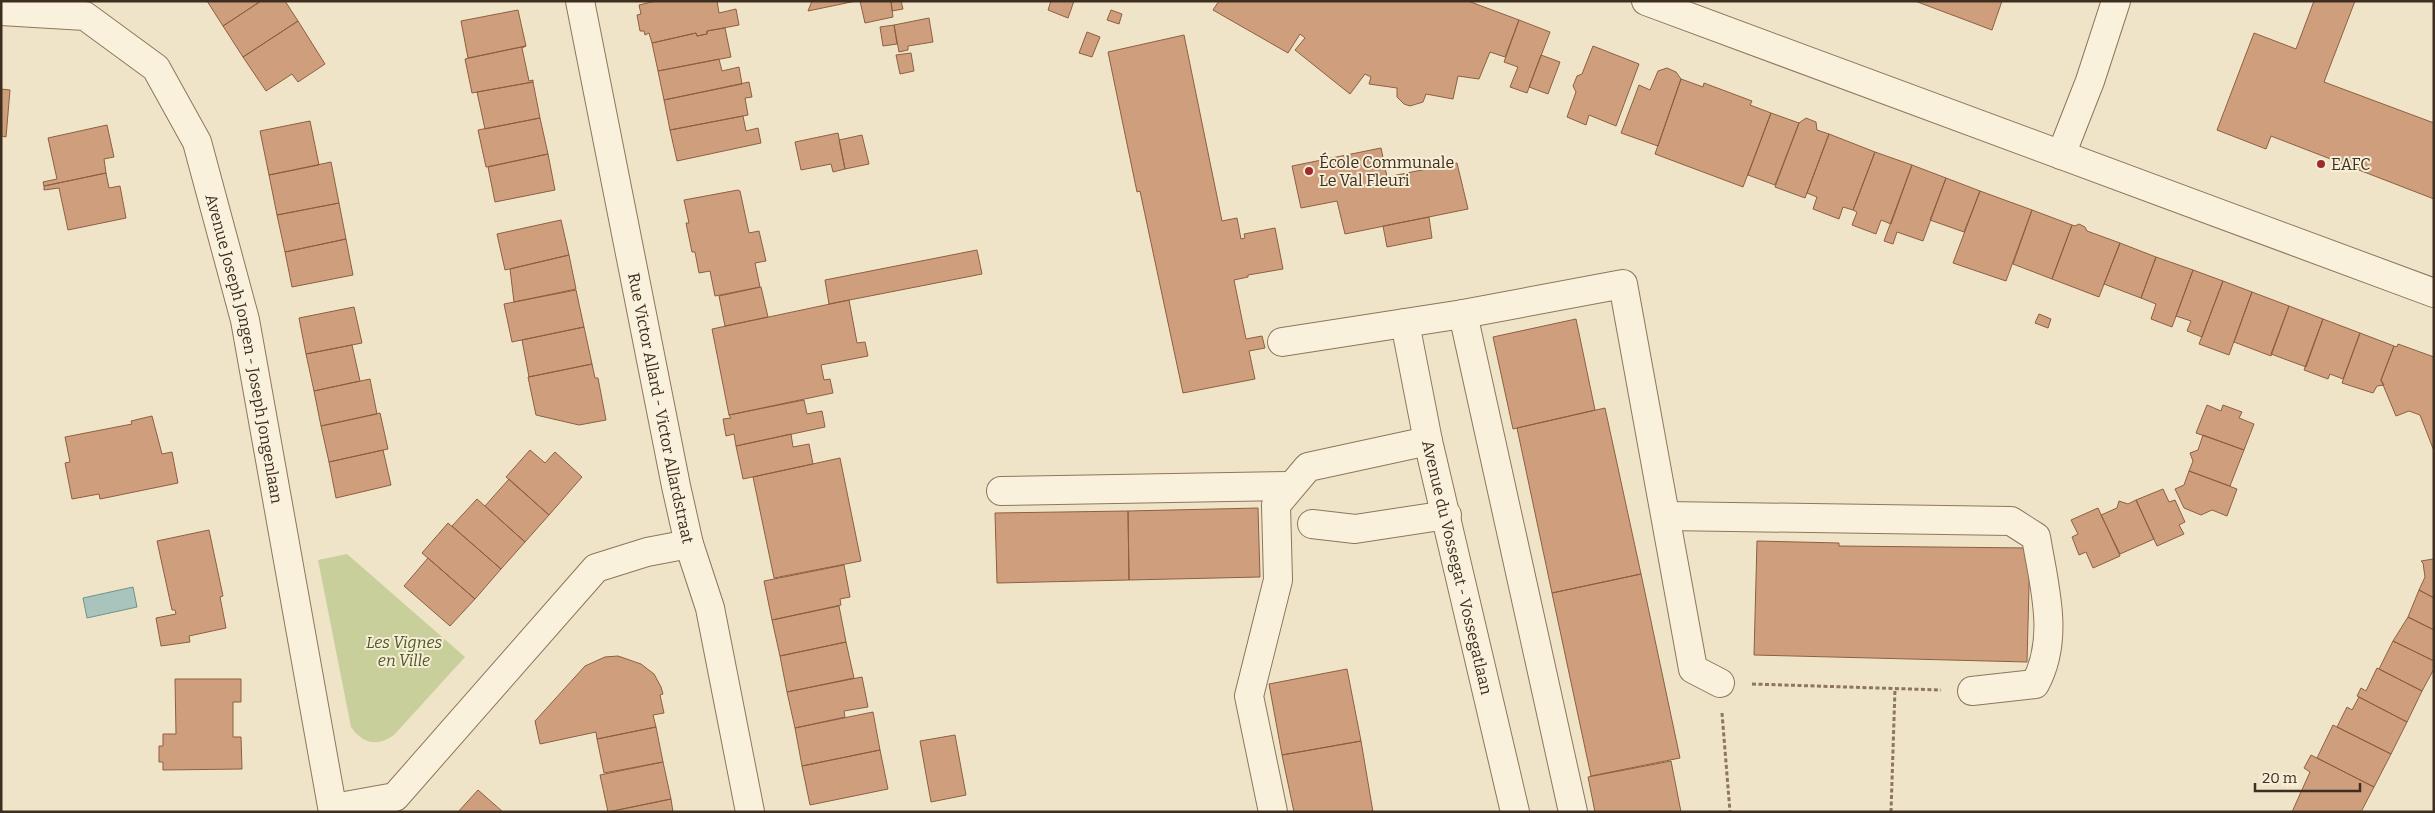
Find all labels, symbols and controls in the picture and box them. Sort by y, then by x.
place label: École Communale Le Val Fleuri [1319,152,1454,190]
place label: EAFC [2331,155,2371,174]
marker: EAFC [2315,158,2327,170]
marker: École Communale Le Val Fleuri [1303,165,1315,177]
street label: Avenue Joseph Jongen - Joseph Jongenlaan [202,192,287,505]
street label: Rue Victor Allard - Victor Allardstraat [624,271,698,545]
street label: Avenue du Vossegat - Vossegatlaan [1419,438,1497,697]
park label: Les Vignes en Ville [366,633,442,670]
scale bar [2255,760,2360,792]
text: 20 m [2262,769,2298,787]

